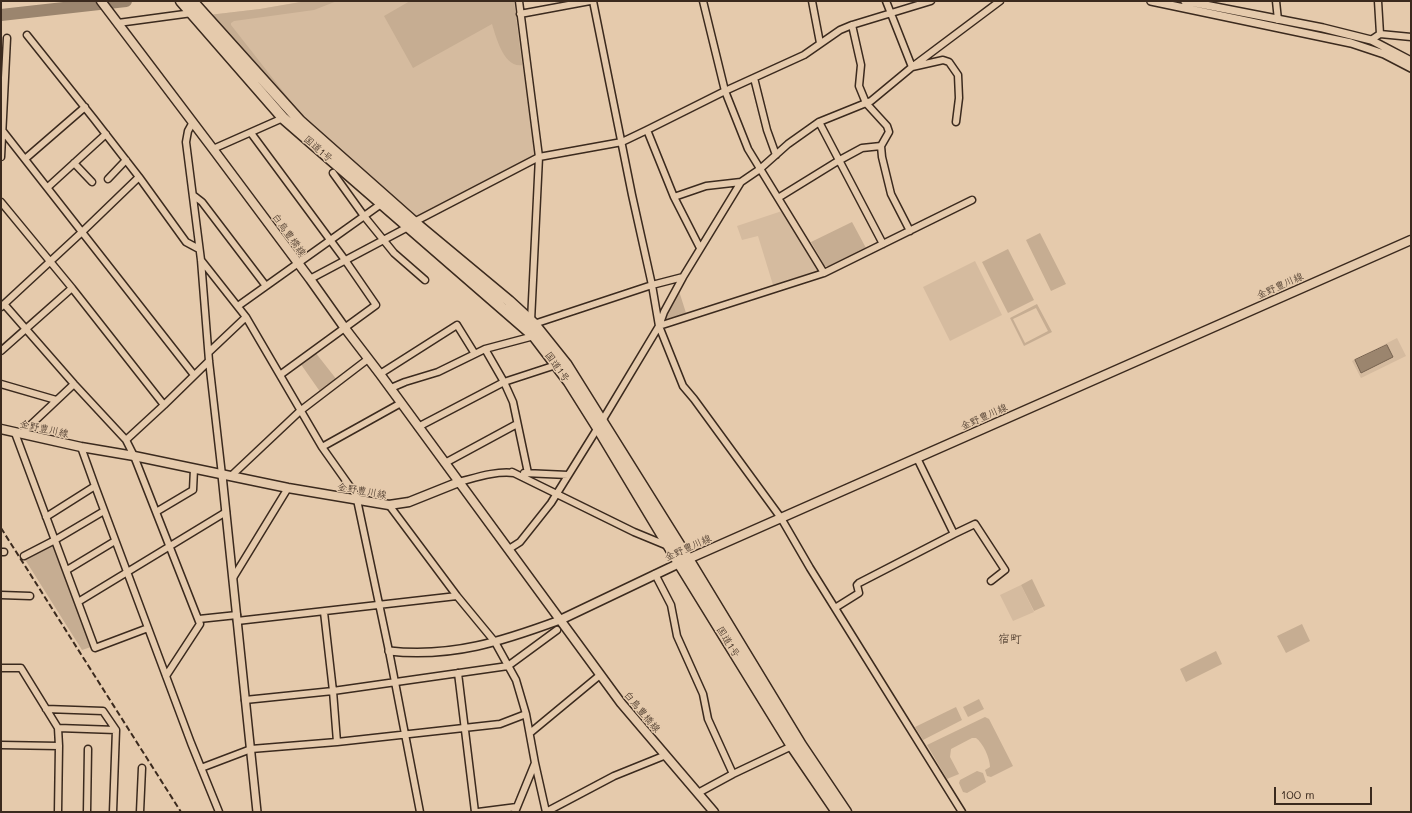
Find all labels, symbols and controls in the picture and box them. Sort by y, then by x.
street label: 国道1号 [301,133,335,165]
street label: 白鳥豊橋線 [269,211,309,259]
street label: 金野豊川線 [1255,270,1305,302]
street label: 国道1号 [542,350,572,384]
street label: 金野豊川線 [959,401,1009,433]
street label: 金野豊川線 [18,418,70,440]
street label: 金野豊川線 [336,481,388,501]
street label: 金野豊川線 [663,532,713,564]
street label: 国道1号 [714,624,742,660]
district label: 宿町 [998,632,1022,646]
street label: 白鳥豊橋線 [621,689,663,735]
scale bar [1276,779,1374,805]
text: 100 m [1281,786,1315,802]

